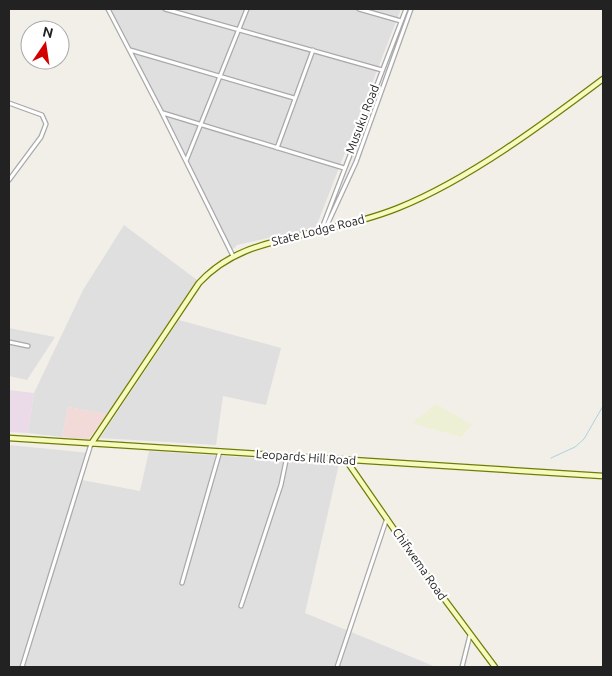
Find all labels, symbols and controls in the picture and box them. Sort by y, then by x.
north arrow [20,20,70,70]
text: N [41,23,55,41]
street label: Musuku Road [343,83,381,155]
street label: State Lodge Road [270,212,366,248]
street label: Leopards Hill Road [255,447,357,467]
street label: Chifwema Road [390,526,450,602]

